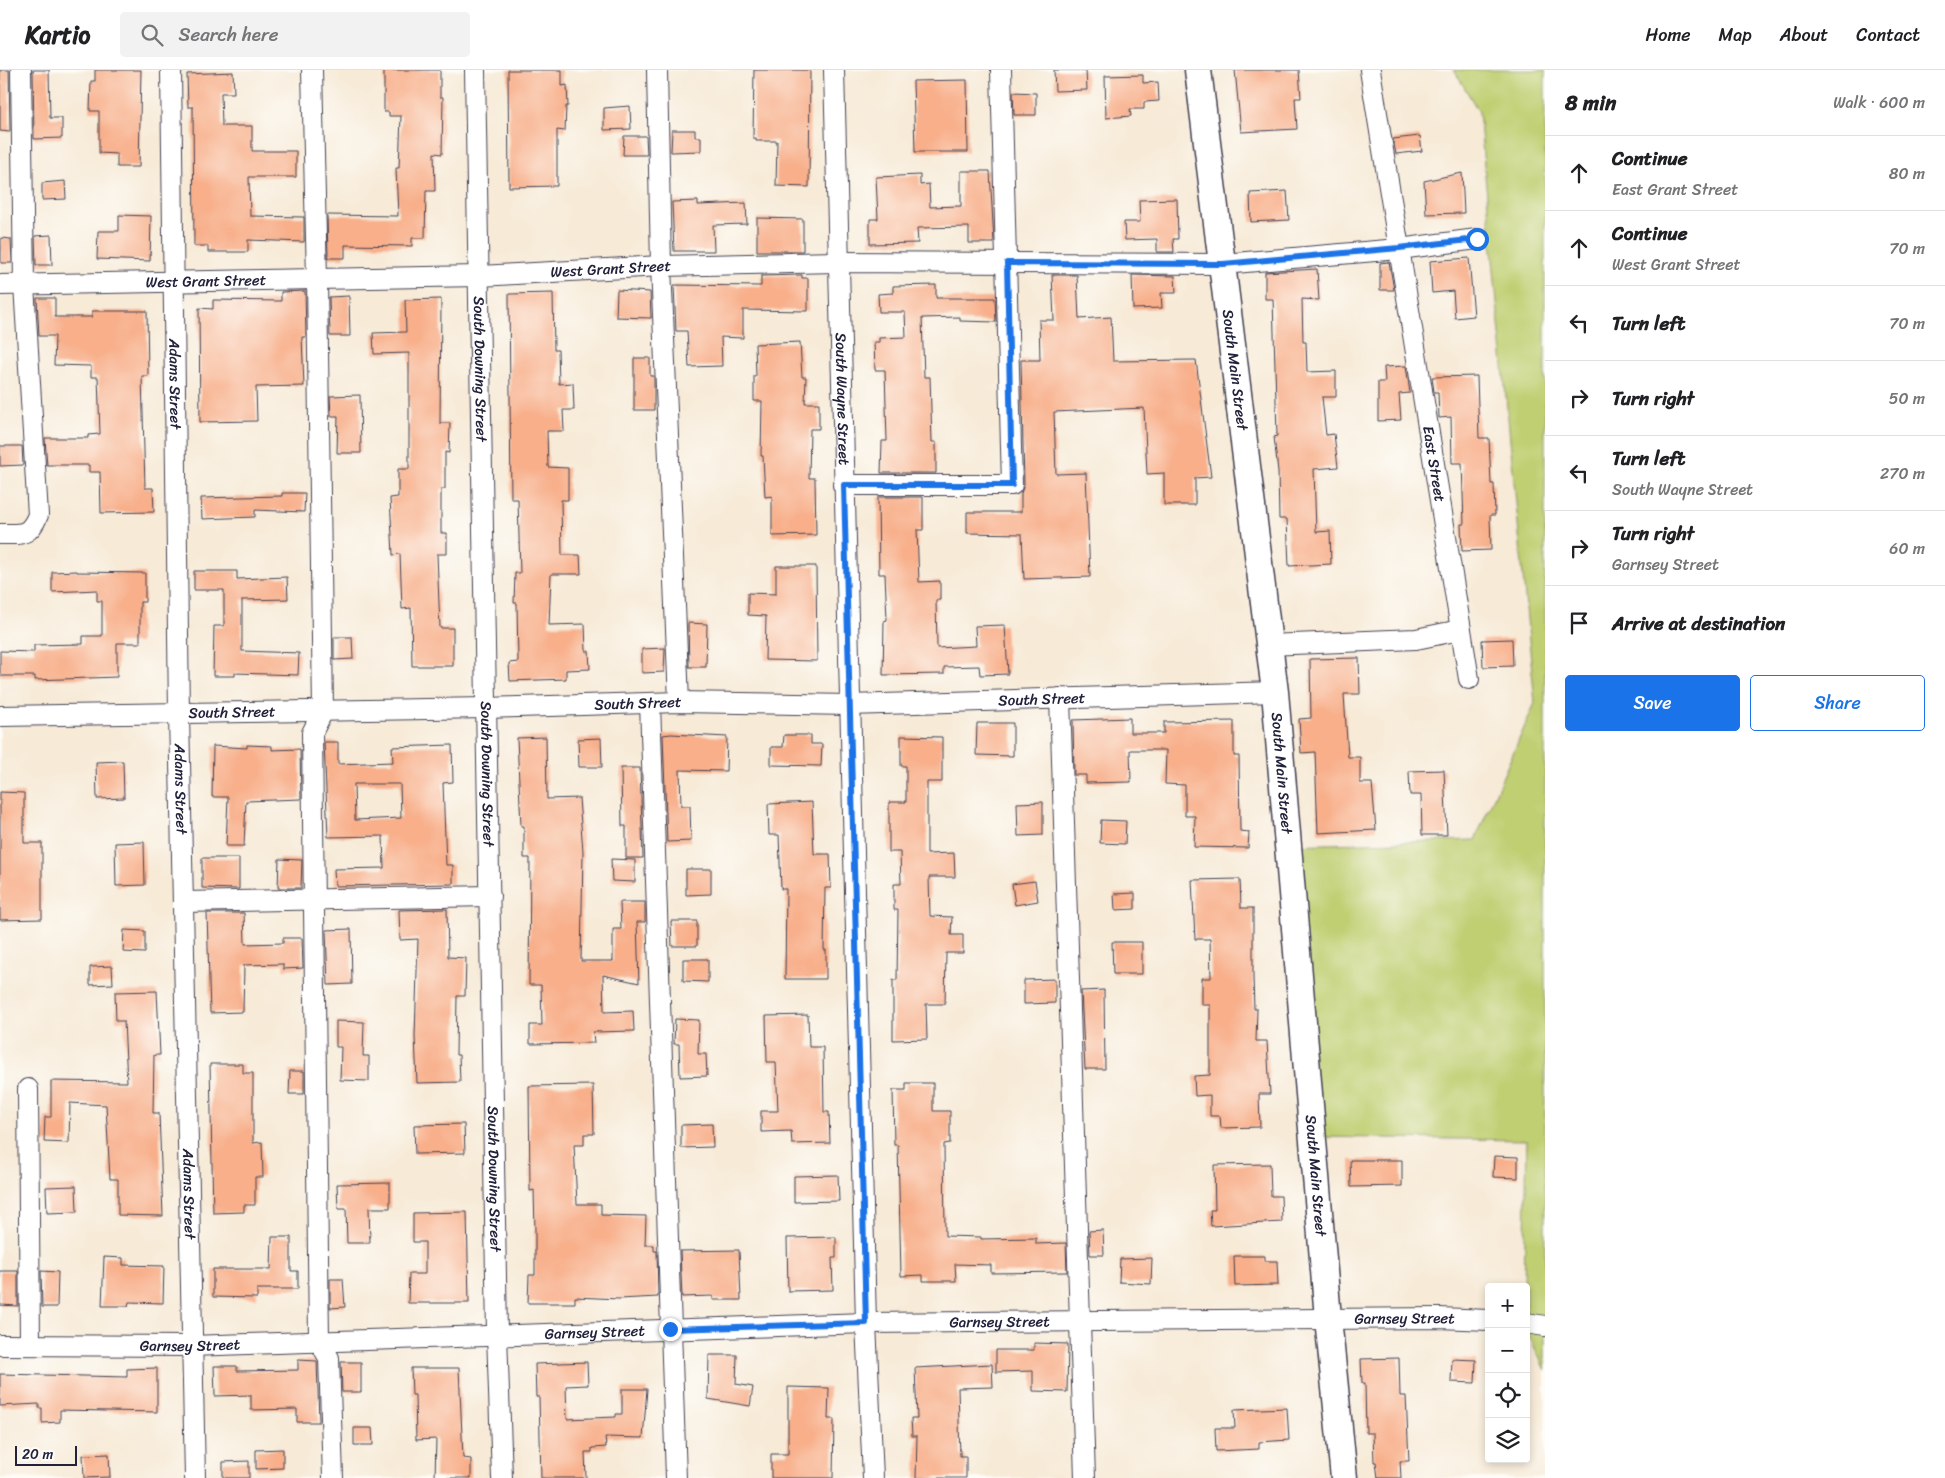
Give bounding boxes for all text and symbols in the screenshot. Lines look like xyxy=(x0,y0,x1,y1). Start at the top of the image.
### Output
search box xyxy=(120,12,470,57)
text: Kartio xyxy=(25,14,90,56)
text: Search here xyxy=(178,18,279,51)
text: Home xyxy=(1646,19,1691,51)
text: Map xyxy=(1719,19,1752,51)
text: About xyxy=(1780,19,1828,51)
text: Contact xyxy=(1856,19,1920,51)
icon: search xyxy=(138,21,166,49)
text: 8 min xyxy=(1565,84,1616,122)
text: Walk · 600 m xyxy=(1833,88,1925,117)
text: Continue xyxy=(1612,142,1688,175)
icon: ahead xyxy=(1565,159,1593,187)
text: 80 m xyxy=(1889,159,1925,188)
text: East Grant Street xyxy=(1612,175,1738,204)
text: Continue xyxy=(1612,217,1688,250)
route start xyxy=(1466,228,1489,251)
icon: ahead xyxy=(1565,234,1593,262)
text: 70 m xyxy=(1889,234,1925,263)
text: West Grant Street xyxy=(1612,250,1740,279)
street label: West Grant Street xyxy=(550,253,672,285)
street label: West Grant Street xyxy=(145,267,267,295)
street label: South Downing Street xyxy=(466,296,494,443)
text: Turn left xyxy=(1612,307,1685,340)
street label: South Main Street xyxy=(1215,308,1256,433)
icon: left xyxy=(1565,309,1593,337)
text: 70 m xyxy=(1889,309,1925,338)
street label: South Wayne Street xyxy=(828,332,857,466)
street label: Adams Street xyxy=(161,338,188,430)
text: Turn right xyxy=(1612,382,1694,415)
icon: right xyxy=(1565,384,1593,412)
text: 50 m xyxy=(1889,384,1925,413)
street label: East Street xyxy=(1415,424,1453,504)
text: Turn left xyxy=(1612,442,1685,475)
icon: left xyxy=(1565,459,1593,487)
text: 270 m xyxy=(1880,459,1925,488)
text: South Wayne Street xyxy=(1612,475,1753,504)
text: Turn right xyxy=(1612,517,1694,550)
icon: right xyxy=(1565,534,1593,562)
text: 60 m xyxy=(1889,534,1925,563)
text: Garnsey Street xyxy=(1612,550,1719,579)
text: Arrive at destination xyxy=(1612,607,1785,640)
icon: arrive xyxy=(1565,609,1593,637)
button: Save xyxy=(1565,675,1740,731)
button: Share xyxy=(1750,675,1925,731)
street label: South Street xyxy=(998,685,1086,713)
street label: South Street xyxy=(594,689,682,718)
street label: South Street xyxy=(188,698,276,726)
street label: South Downing Street xyxy=(473,701,502,848)
street label: South Main Street xyxy=(1264,711,1300,836)
street label: Adams Street xyxy=(167,742,195,835)
street label: South Downing Street xyxy=(480,1106,509,1253)
street label: South Main Street xyxy=(1298,1114,1334,1238)
street label: Adams Street xyxy=(175,1147,203,1240)
map controls xyxy=(1485,1283,1530,1463)
button: + xyxy=(1485,1283,1530,1328)
street label: Garnsey Street xyxy=(1354,1305,1456,1332)
street label: Garnsey Street xyxy=(949,1308,1050,1335)
street label: Garnsey Street xyxy=(544,1318,646,1347)
route end xyxy=(659,1318,682,1341)
button: − xyxy=(1485,1328,1530,1373)
street label: Garnsey Street xyxy=(140,1331,241,1359)
button: locate xyxy=(1485,1373,1530,1418)
button: layers xyxy=(1485,1418,1530,1463)
text: 20 m xyxy=(22,1442,53,1467)
scale bar xyxy=(15,1443,78,1466)

